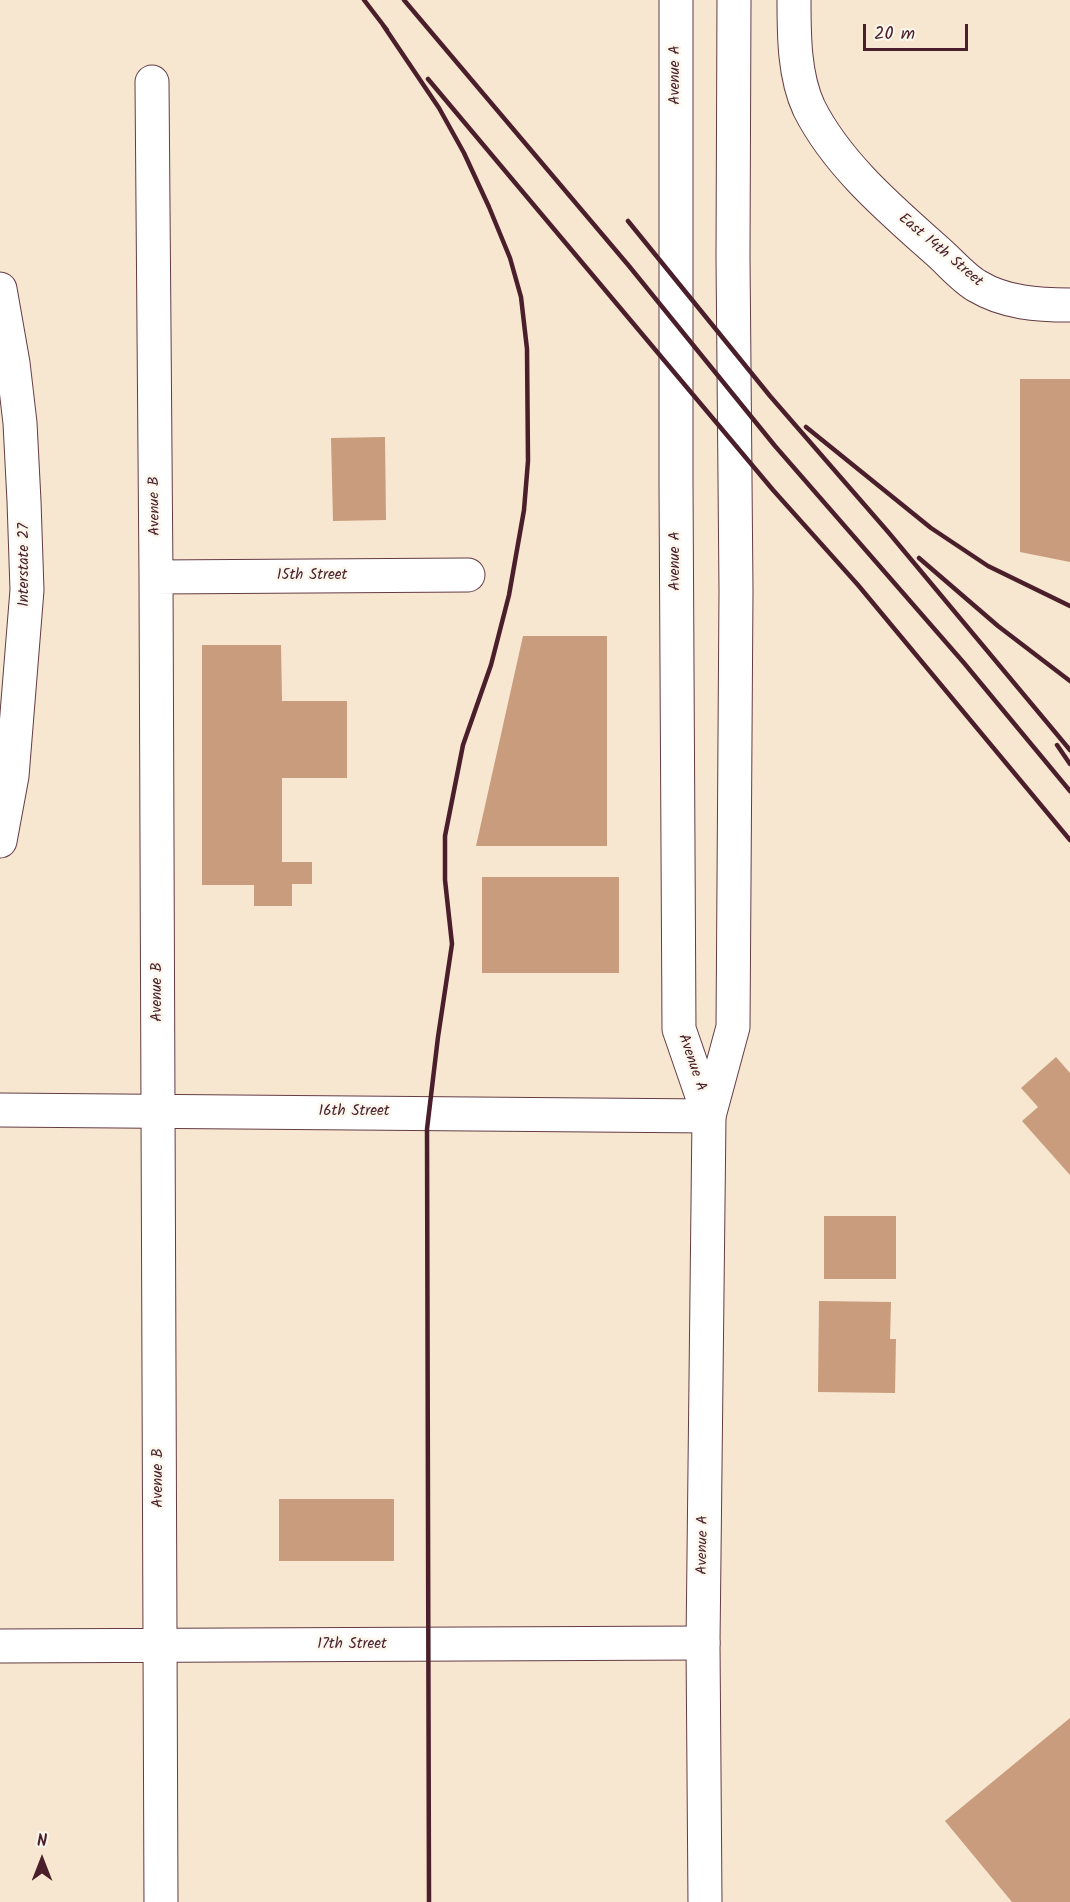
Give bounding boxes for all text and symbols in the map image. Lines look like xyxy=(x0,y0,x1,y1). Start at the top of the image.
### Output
scale bar xyxy=(866,12,971,50)
text: 20 m xyxy=(874,20,915,49)
street label: Avenue A xyxy=(667,45,685,105)
street label: East 14th Street xyxy=(894,210,986,292)
street label: Avenue B xyxy=(146,476,166,536)
street label: Interstate 27 xyxy=(16,523,34,607)
street label: Avenue A xyxy=(667,531,685,591)
street label: 15th Street xyxy=(277,567,347,585)
street label: Avenue B xyxy=(149,962,167,1022)
street label: Avenue A xyxy=(673,1032,709,1094)
street label: 16th Street xyxy=(319,1103,389,1121)
street label: Avenue B xyxy=(150,1448,168,1508)
street label: Avenue A xyxy=(694,1515,714,1575)
street label: 17th Street xyxy=(317,1636,387,1654)
text: N xyxy=(37,1829,47,1854)
north arrow xyxy=(12,1830,72,1890)

